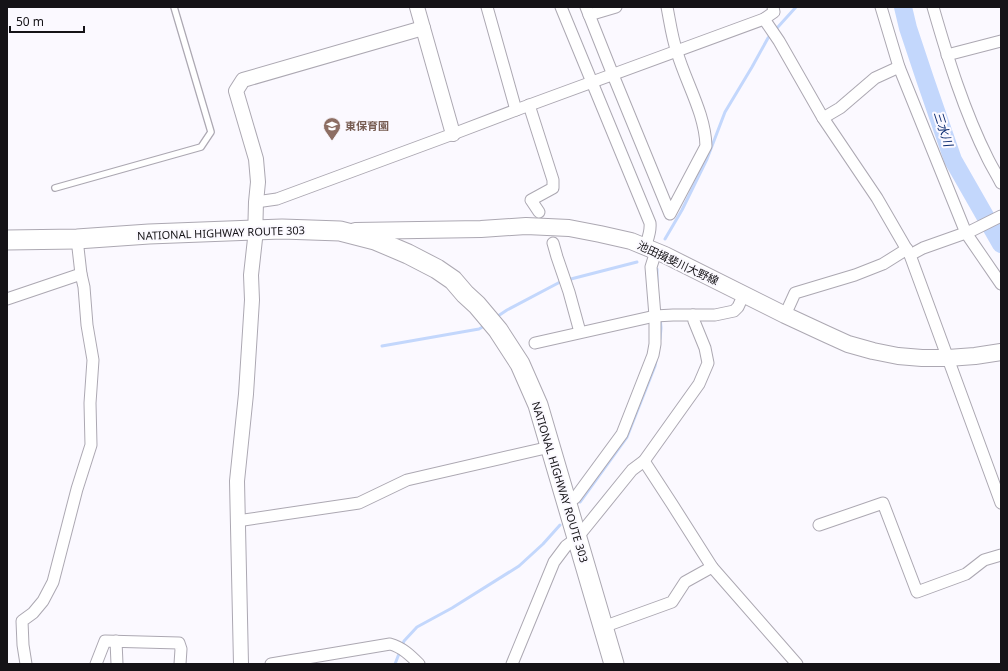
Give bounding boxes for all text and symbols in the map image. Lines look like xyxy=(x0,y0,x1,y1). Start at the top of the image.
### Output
scale bar xyxy=(10,8,84,34)
text: 50 m xyxy=(16,13,44,30)
water label: 三水川 xyxy=(930,109,958,150)
school or university icon: 東保育園 xyxy=(322,116,342,141)
place label: 東保育園 xyxy=(345,118,389,133)
street label: NATIONAL HIGHWAY ROUTE 303 xyxy=(137,222,305,243)
street label: 池田揖斐川大野線 xyxy=(635,237,721,288)
street label: NATIONAL HIGHWAY ROUTE 303 xyxy=(529,399,592,564)

